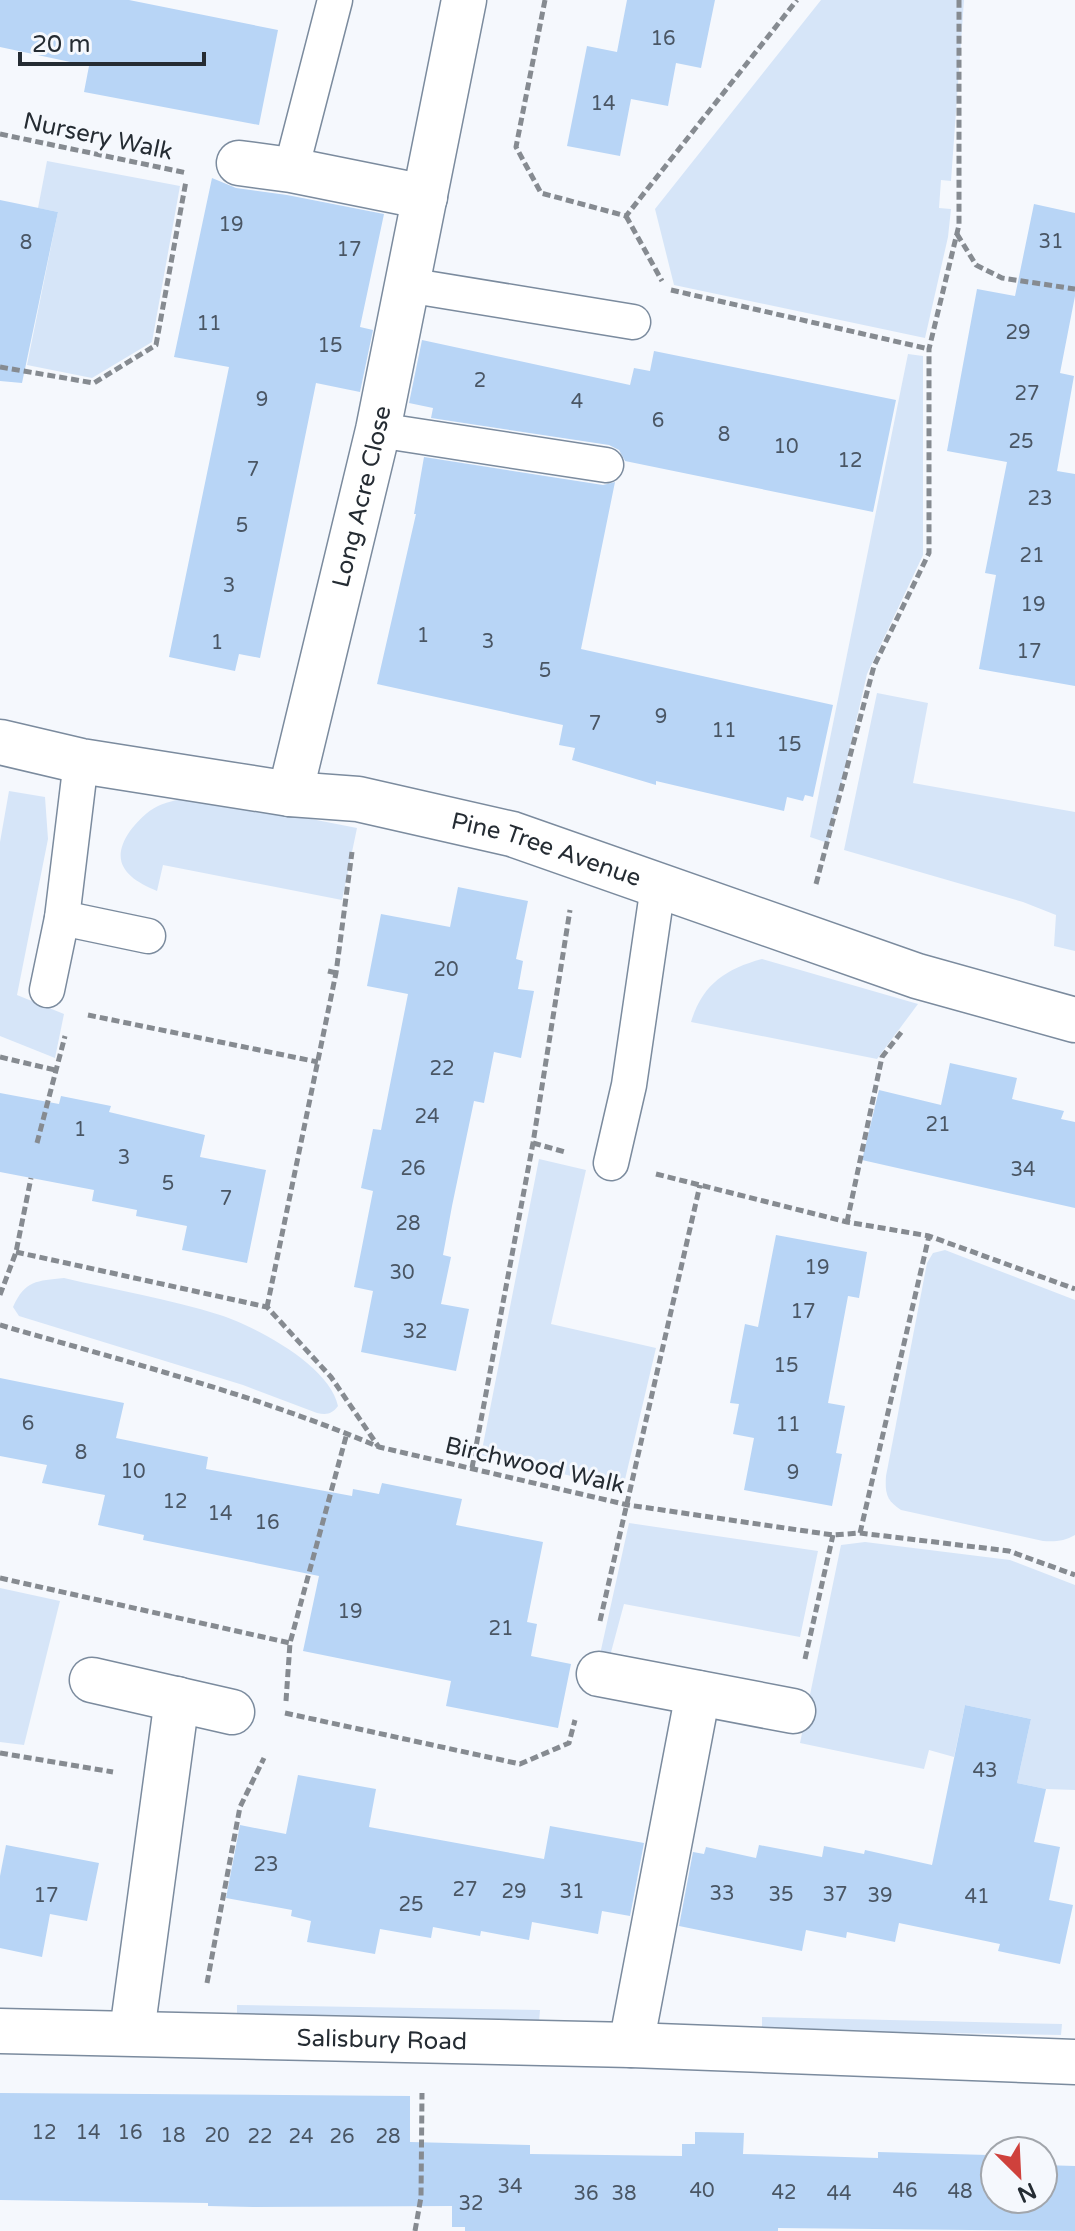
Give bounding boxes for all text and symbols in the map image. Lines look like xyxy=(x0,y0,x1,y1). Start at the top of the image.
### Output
scale bar xyxy=(20,16,204,66)
house number: 16 xyxy=(650,27,676,51)
text: 20 m xyxy=(32,30,90,59)
house number: 14 xyxy=(590,92,616,116)
street label: Nursery Walk xyxy=(21,106,175,166)
house number: 19 xyxy=(218,213,244,237)
house number: 31 xyxy=(1038,230,1064,254)
house number: 8 xyxy=(20,231,32,255)
house number: 17 xyxy=(336,238,362,262)
house number: 11 xyxy=(196,312,222,336)
house number: 29 xyxy=(1005,321,1031,345)
house number: 15 xyxy=(317,334,343,358)
house number: 2 xyxy=(474,369,486,393)
house number: 27 xyxy=(1014,382,1040,406)
house number: 9 xyxy=(256,388,268,412)
house number: 4 xyxy=(571,390,583,414)
street label: Long Acre Close xyxy=(326,403,398,590)
house number: 6 xyxy=(652,409,664,433)
house number: 8 xyxy=(718,423,730,447)
house number: 25 xyxy=(1008,430,1034,454)
house number: 10 xyxy=(773,435,799,459)
house number: 12 xyxy=(837,449,863,473)
house number: 7 xyxy=(247,458,259,482)
house number: 23 xyxy=(1027,487,1053,511)
house number: 5 xyxy=(236,514,248,538)
house number: 21 xyxy=(1019,544,1045,568)
house number: 3 xyxy=(223,574,235,598)
house number: 19 xyxy=(1020,593,1046,617)
house number: 1 xyxy=(417,624,429,648)
house number: 3 xyxy=(482,630,494,654)
house number: 1 xyxy=(211,631,223,655)
house number: 17 xyxy=(1016,640,1042,664)
house number: 5 xyxy=(539,659,551,683)
house number: 9 xyxy=(655,705,667,729)
house number: 7 xyxy=(589,712,601,736)
house number: 11 xyxy=(711,719,737,743)
house number: 15 xyxy=(776,733,802,757)
street label: Pine Tree Avenue xyxy=(448,807,645,893)
house number: 20 xyxy=(433,958,459,982)
house number: 22 xyxy=(429,1057,455,1081)
house number: 24 xyxy=(414,1105,440,1129)
house number: 21 xyxy=(925,1113,951,1137)
house number: 1 xyxy=(74,1118,86,1142)
house number: 3 xyxy=(118,1146,130,1170)
house number: 26 xyxy=(400,1157,426,1181)
house number: 34 xyxy=(1010,1158,1036,1182)
house number: 5 xyxy=(162,1172,174,1196)
house number: 7 xyxy=(220,1187,232,1211)
house number: 28 xyxy=(395,1212,421,1236)
house number: 19 xyxy=(804,1256,830,1280)
house number: 30 xyxy=(389,1261,415,1285)
house number: 17 xyxy=(790,1300,816,1324)
house number: 32 xyxy=(402,1320,428,1344)
house number: 15 xyxy=(773,1354,799,1378)
house number: 6 xyxy=(22,1412,34,1436)
house number: 11 xyxy=(775,1413,801,1437)
street label: Birchwood Walk xyxy=(442,1431,628,1500)
house number: 8 xyxy=(75,1441,87,1465)
house number: 10 xyxy=(120,1460,146,1484)
house number: 9 xyxy=(787,1461,799,1485)
house number: 12 xyxy=(162,1490,188,1514)
house number: 14 xyxy=(207,1502,233,1526)
house number: 16 xyxy=(254,1511,280,1535)
house number: 19 xyxy=(337,1600,363,1624)
house number: 21 xyxy=(488,1617,514,1641)
house number: 43 xyxy=(972,1759,998,1783)
house number: 23 xyxy=(253,1853,279,1877)
house number: 27 xyxy=(452,1878,478,1902)
house number: 29 xyxy=(501,1880,527,1904)
house number: 31 xyxy=(559,1880,585,1904)
house number: 33 xyxy=(709,1882,735,1906)
house number: 35 xyxy=(768,1883,794,1907)
house number: 37 xyxy=(822,1883,848,1907)
house number: 17 xyxy=(33,1884,59,1908)
house number: 39 xyxy=(867,1884,893,1908)
house number: 41 xyxy=(964,1885,990,1909)
house number: 25 xyxy=(398,1893,424,1917)
street label: Salisbury Road xyxy=(296,2024,467,2056)
house number: 12 xyxy=(31,2121,57,2145)
house number: 14 xyxy=(75,2121,101,2145)
house number: 16 xyxy=(117,2121,143,2145)
house number: 18 xyxy=(160,2124,186,2148)
house number: 20 xyxy=(204,2124,230,2148)
house number: 22 xyxy=(247,2125,273,2149)
house number: 24 xyxy=(288,2125,314,2149)
house number: 26 xyxy=(329,2125,355,2149)
house number: 28 xyxy=(375,2125,401,2149)
north arrow xyxy=(979,2135,1059,2215)
house number: 34 xyxy=(497,2175,523,2199)
text: N xyxy=(1013,2177,1040,2208)
house number: 40 xyxy=(689,2179,715,2203)
house number: 46 xyxy=(892,2179,918,2203)
house number: 48 xyxy=(947,2180,973,2204)
house number: 42 xyxy=(771,2181,797,2205)
house number: 36 xyxy=(573,2182,599,2206)
house number: 38 xyxy=(611,2182,637,2206)
house number: 44 xyxy=(826,2182,852,2206)
house number: 32 xyxy=(458,2192,484,2216)

